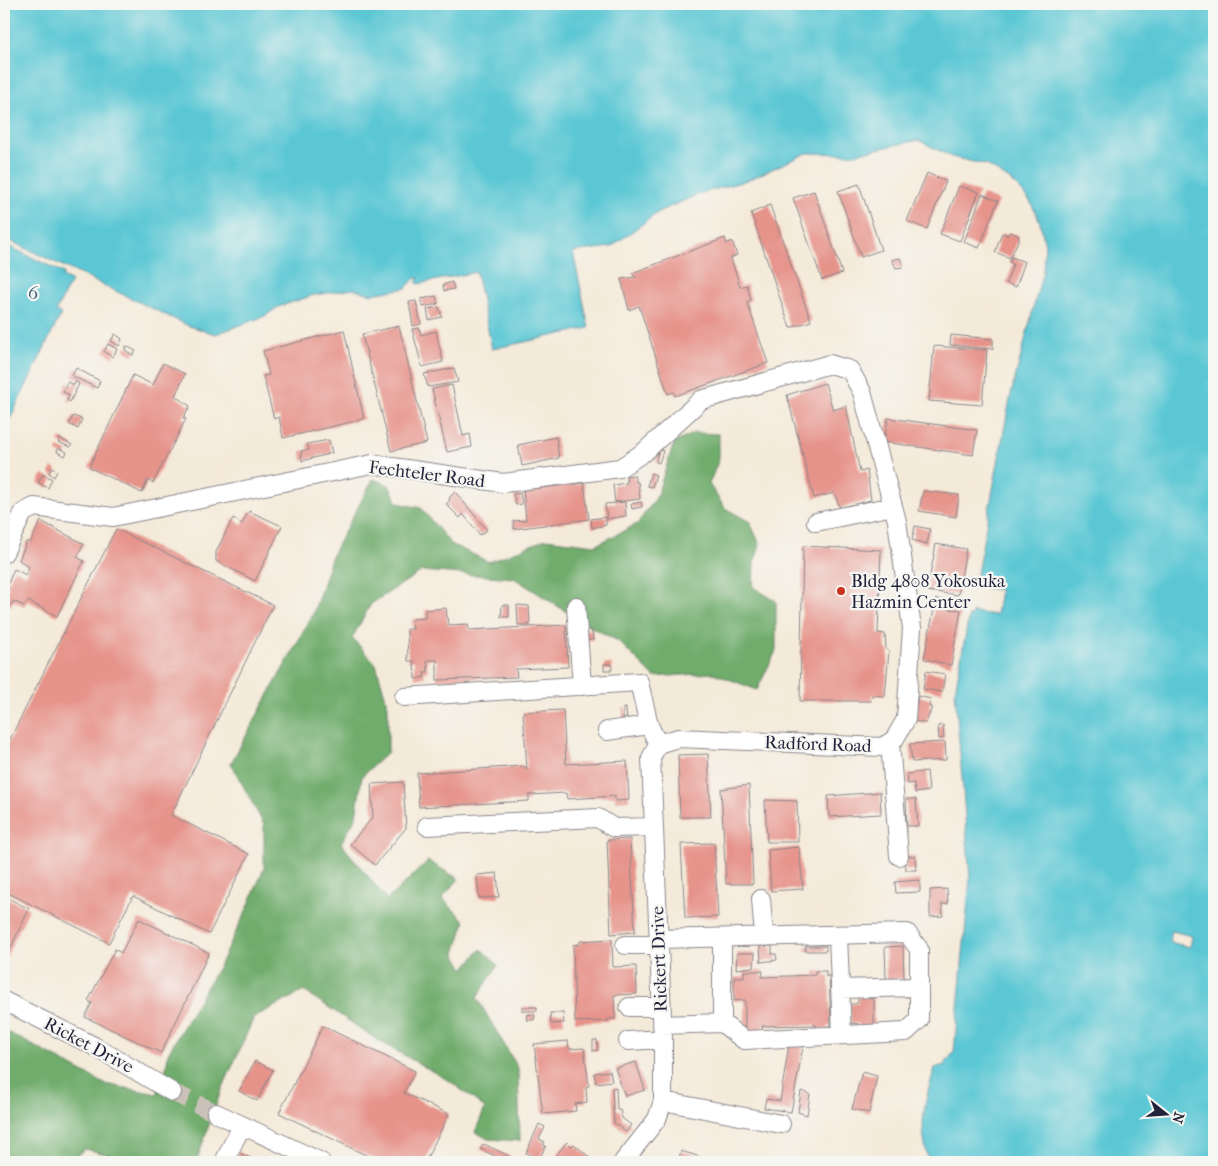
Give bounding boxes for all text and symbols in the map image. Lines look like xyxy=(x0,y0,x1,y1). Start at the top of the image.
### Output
water label: 6 xyxy=(28,282,39,304)
street label: Fechteler Road xyxy=(368,457,486,492)
place label: Bldg 4808 Yokosuka Hazmin Center xyxy=(851,571,1006,613)
marker: Bldg 4808 Yokosuka Hazmin Center xyxy=(835,585,847,597)
street label: Radford Road xyxy=(764,732,872,757)
street label: Rickert Drive xyxy=(647,906,672,1012)
street label: Ricket Drive xyxy=(40,1013,137,1078)
north arrow xyxy=(1140,1088,1190,1138)
text: N xyxy=(1168,1110,1188,1126)

